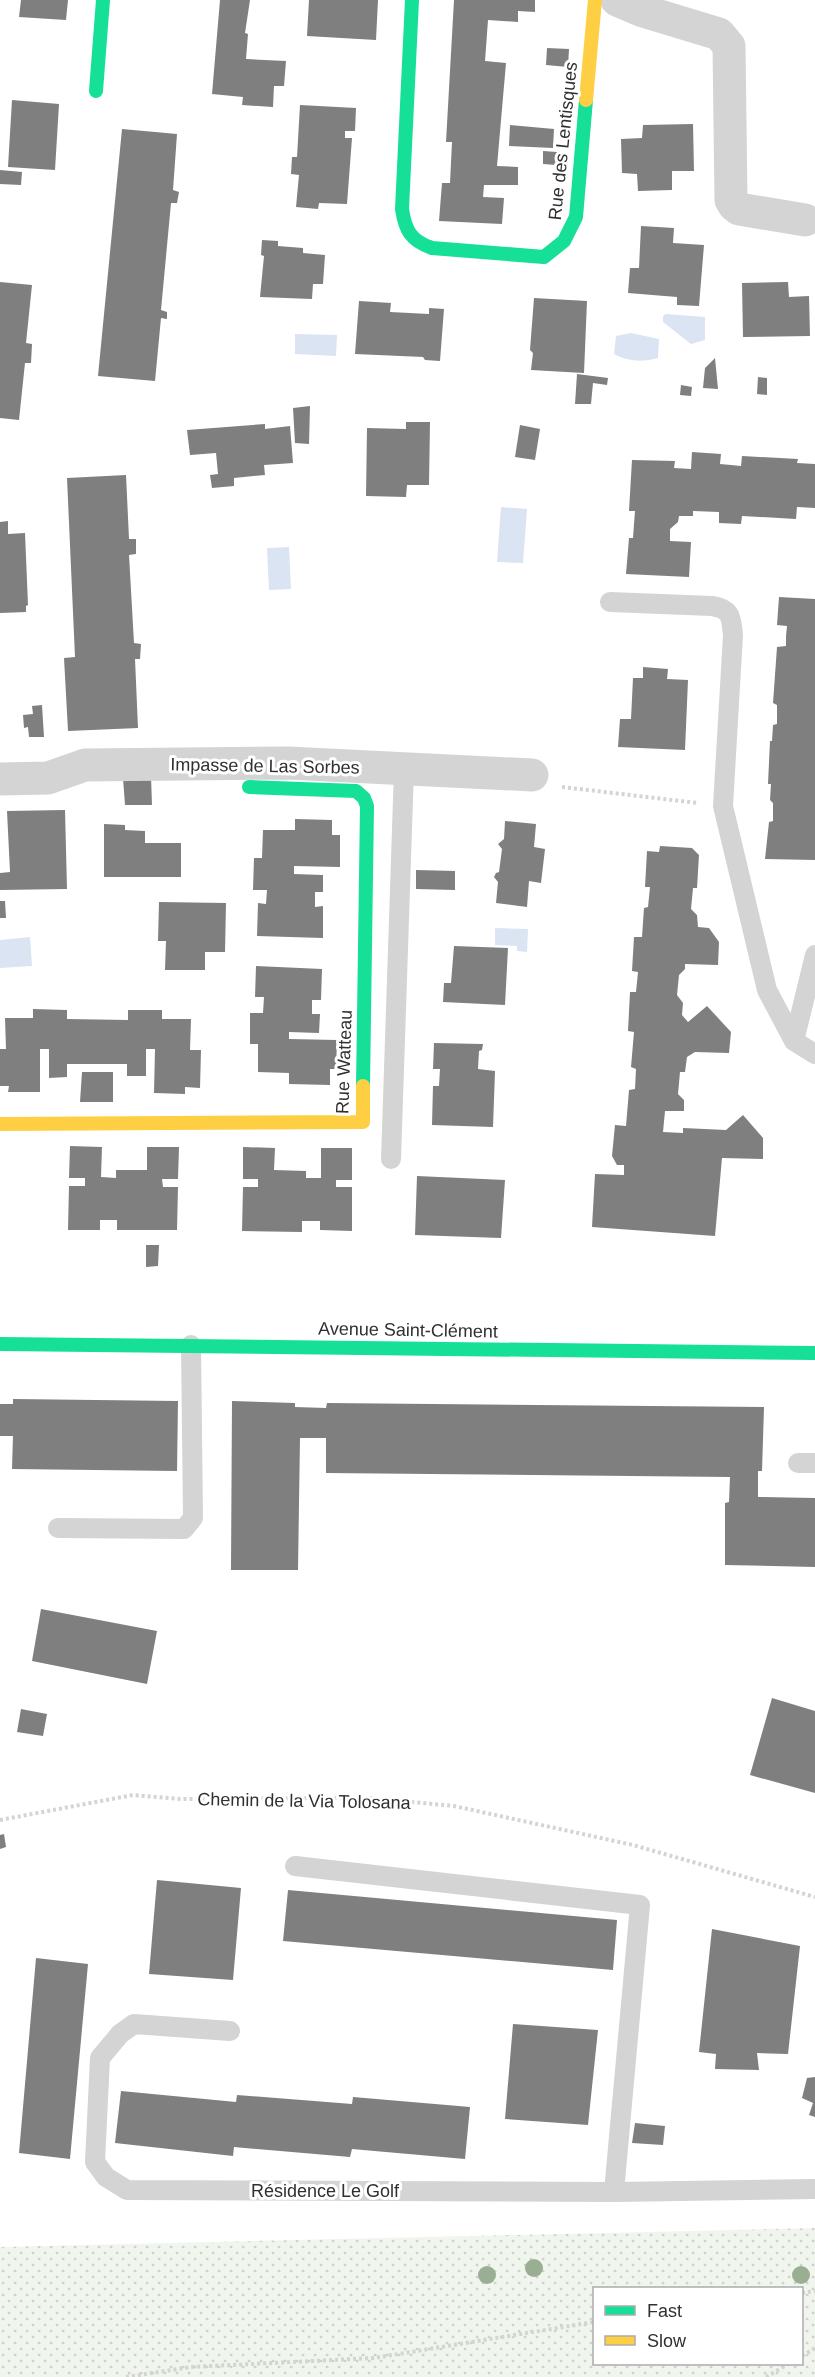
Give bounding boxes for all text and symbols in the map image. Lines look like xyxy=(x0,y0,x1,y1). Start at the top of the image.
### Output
street label: Rue des Lentisques xyxy=(545,61,581,221)
street label: Impasse de Las Sorbes xyxy=(170,754,360,778)
street label: Rue Watteau xyxy=(332,1009,356,1115)
street label: Avenue Saint-Clément xyxy=(318,1318,498,1342)
street label: Chemin de la Via Tolosana xyxy=(197,1789,412,1813)
street label: Résidence Le Golf xyxy=(251,2181,400,2201)
legend xyxy=(593,2287,803,2365)
text: Fast xyxy=(647,2301,682,2321)
text: Slow xyxy=(647,2331,687,2351)

